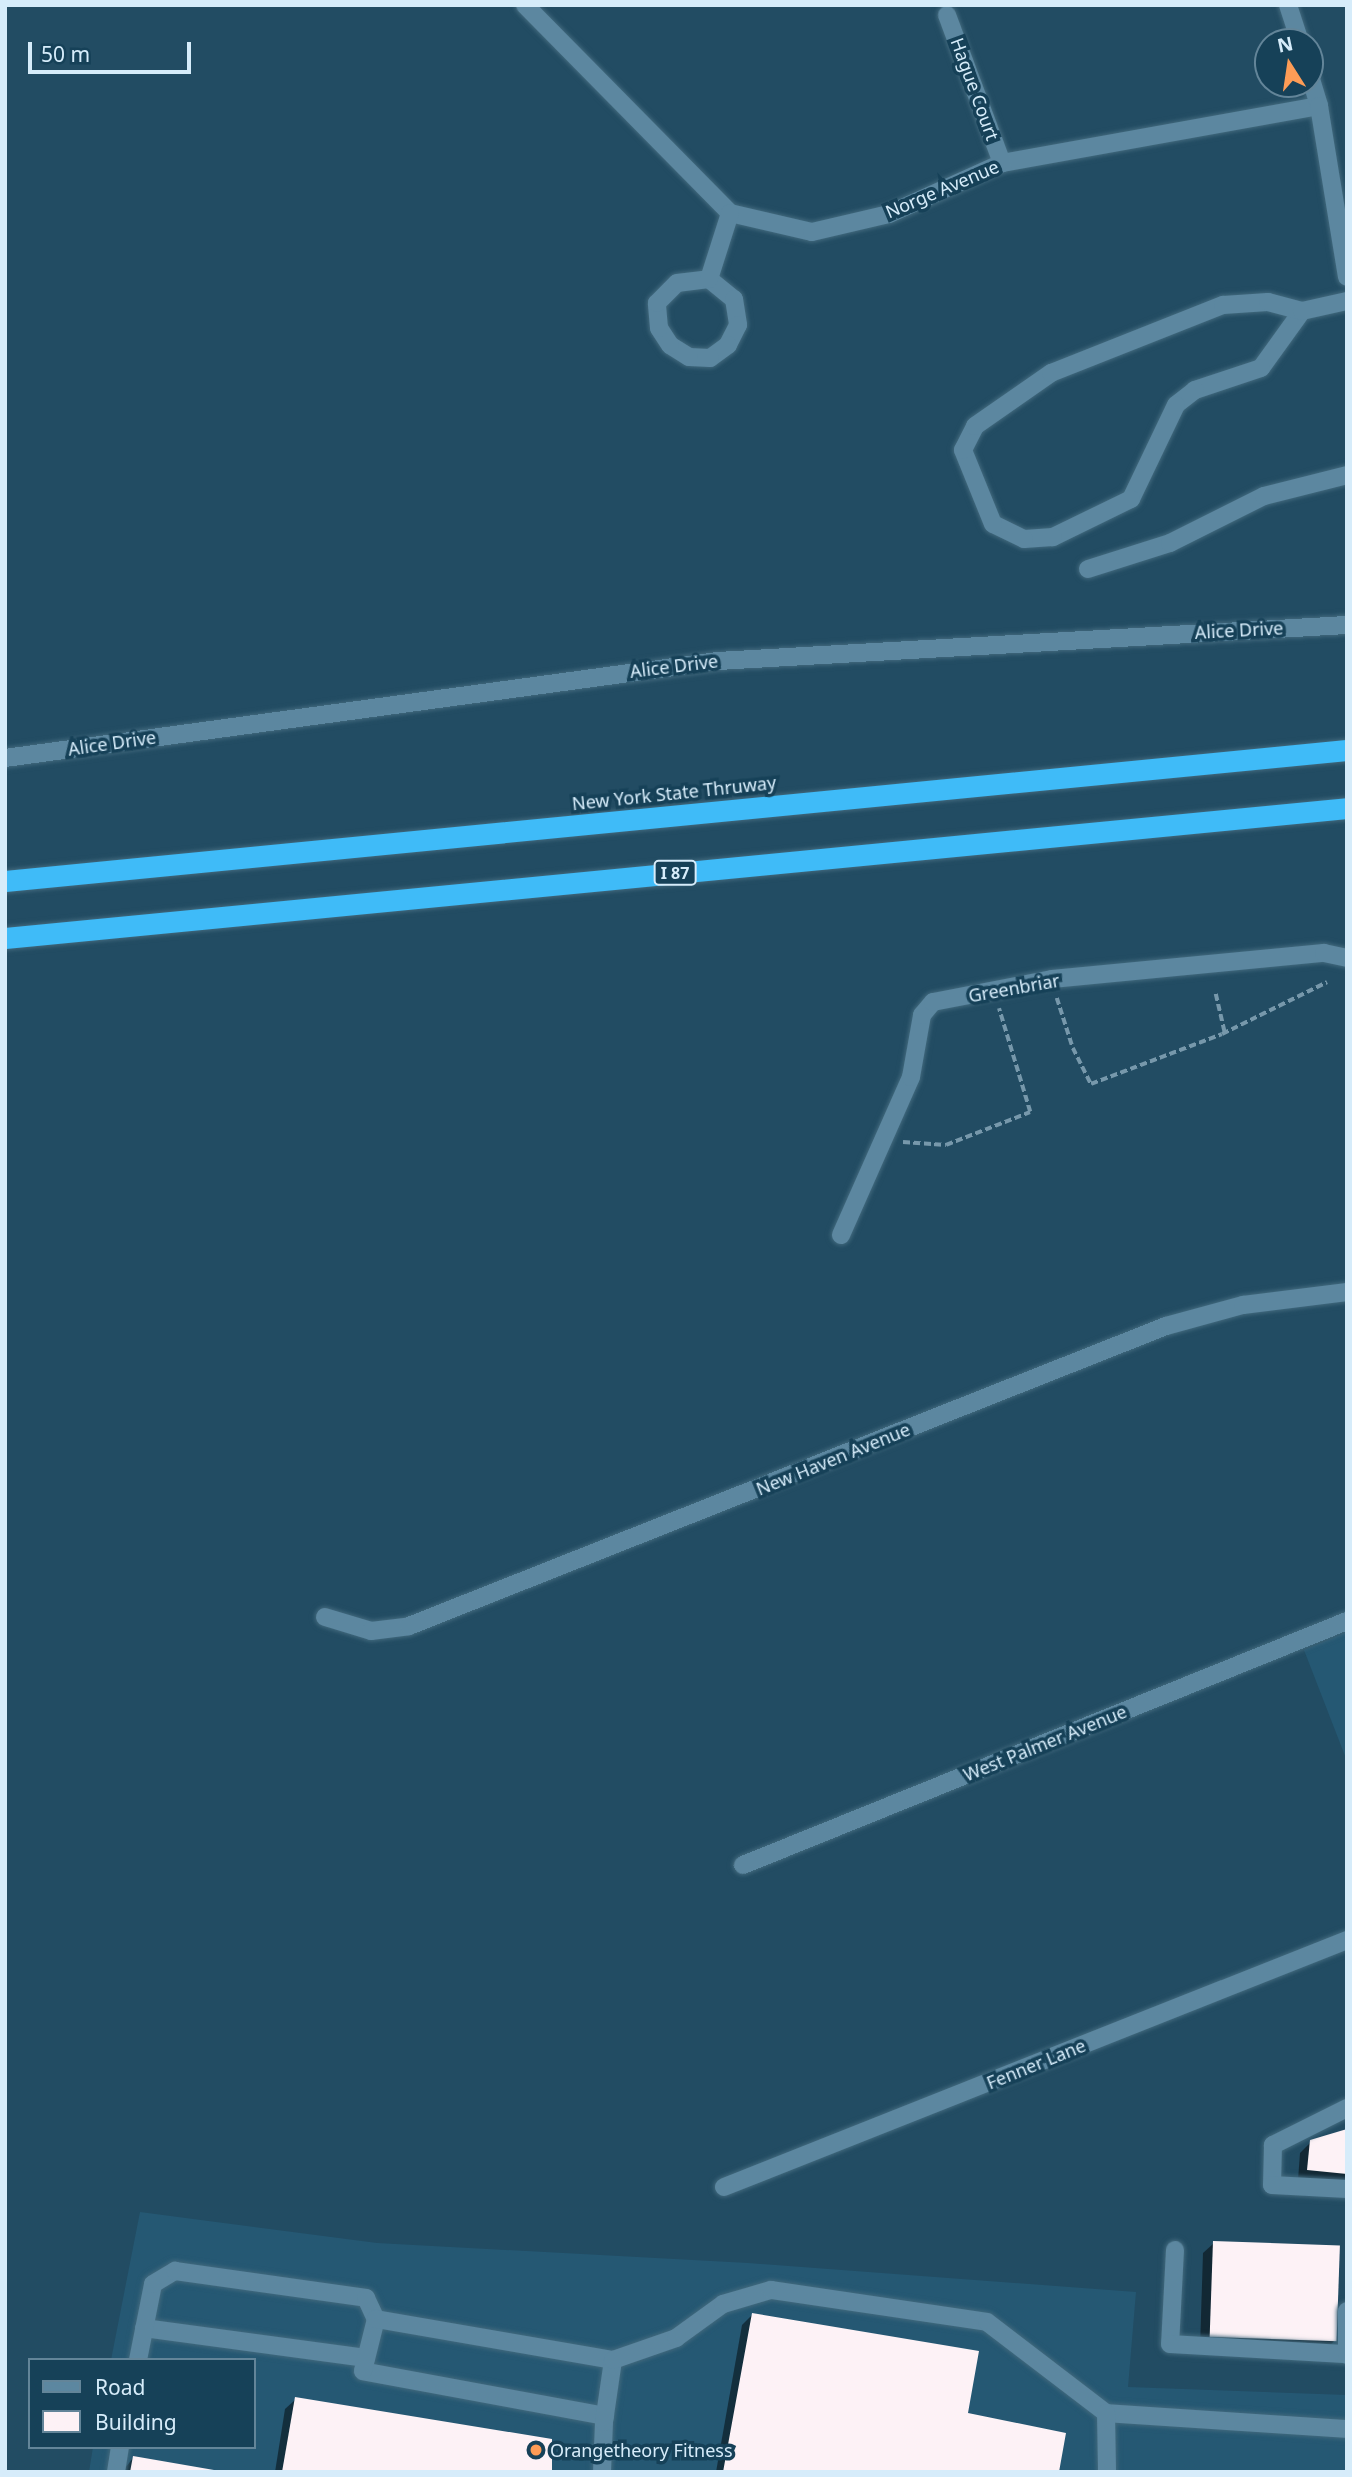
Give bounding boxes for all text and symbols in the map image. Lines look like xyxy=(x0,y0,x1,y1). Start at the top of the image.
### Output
scale bar xyxy=(32,28,194,72)
north arrow xyxy=(1254,28,1324,98)
text: N xyxy=(1275,30,1295,59)
street label: Hague Court xyxy=(946,35,1004,143)
text: 50 m xyxy=(41,40,90,68)
street label: Norge Avenue xyxy=(882,155,1002,223)
street label: Alice Drive xyxy=(1194,617,1284,643)
street label: Alice Drive xyxy=(629,650,719,682)
street label: Alice Drive xyxy=(67,726,157,760)
street label: New York State Thruway xyxy=(571,772,777,814)
road number: I 87 xyxy=(652,860,698,886)
street label: Greenbriar xyxy=(967,969,1061,1007)
street label: New Haven Avenue xyxy=(753,1418,913,1500)
street label: West Palmer Avenue xyxy=(960,1700,1130,1786)
street label: Fenner Lane xyxy=(983,2034,1089,2094)
legend xyxy=(28,2358,256,2449)
text: Road xyxy=(95,2373,145,2401)
text: Building xyxy=(95,2408,177,2436)
place label: Orangetheory Fitness xyxy=(550,2439,733,2461)
marker: Orangetheory Fitness xyxy=(528,2442,544,2458)

